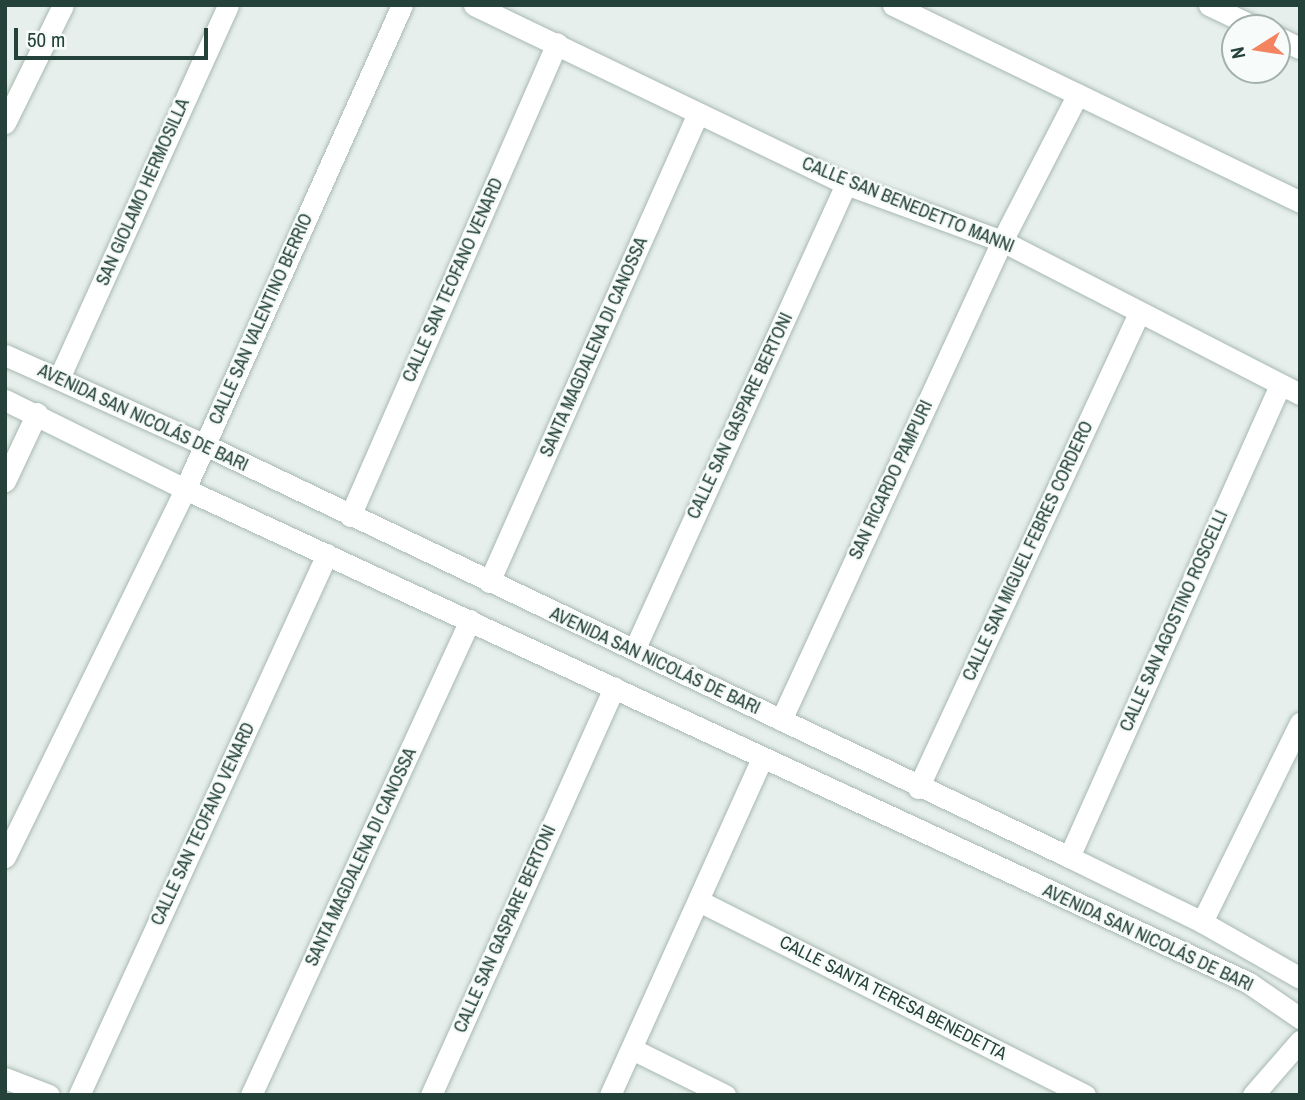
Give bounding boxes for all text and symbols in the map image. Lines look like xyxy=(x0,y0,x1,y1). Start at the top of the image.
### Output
scale bar xyxy=(18,14,212,58)
north arrow xyxy=(1221,14,1291,84)
text: 50 m xyxy=(27,25,65,54)
text: N xyxy=(1224,45,1251,61)
street label: SAN GIOLAMO HERMOSILLA xyxy=(92,95,194,289)
street label: CALLE SAN BENEDETTO MANNI xyxy=(799,152,1017,258)
street label: CALLE SAN TEOFANO VENARD xyxy=(398,174,508,386)
street label: CALLE SAN VALENTINO BERRIO xyxy=(205,210,317,428)
street label: SANTA MAGDALENA DI CANOSSA xyxy=(535,233,653,461)
street label: CALLE SAN GASPARE BERTONI xyxy=(683,310,797,522)
street label: AVENIDA SAN NICOLÁS DE BARI xyxy=(34,360,252,476)
street label: SAN RICARDO PAMPURI xyxy=(845,397,937,563)
street label: CALLE SAN MIGUEL FEBRES CORDERO xyxy=(958,417,1098,685)
street label: CALLE SAN AGOSTINO ROSCELLI xyxy=(1115,507,1233,735)
street label: AVENIDA SAN NICOLÁS DE BARI xyxy=(546,603,764,719)
street label: CALLE SAN TEOFANO VENARD xyxy=(146,719,260,929)
street label: SANTA MAGDALENA DI CANOSSA xyxy=(300,744,422,970)
street label: CALLE SAN GASPARE BERTONI xyxy=(449,822,561,1036)
street label: AVENIDA SAN NICOLÁS DE BARI xyxy=(1039,880,1257,996)
street label: CALLE SANTA TERESA BENEDETTA xyxy=(775,931,1011,1065)

